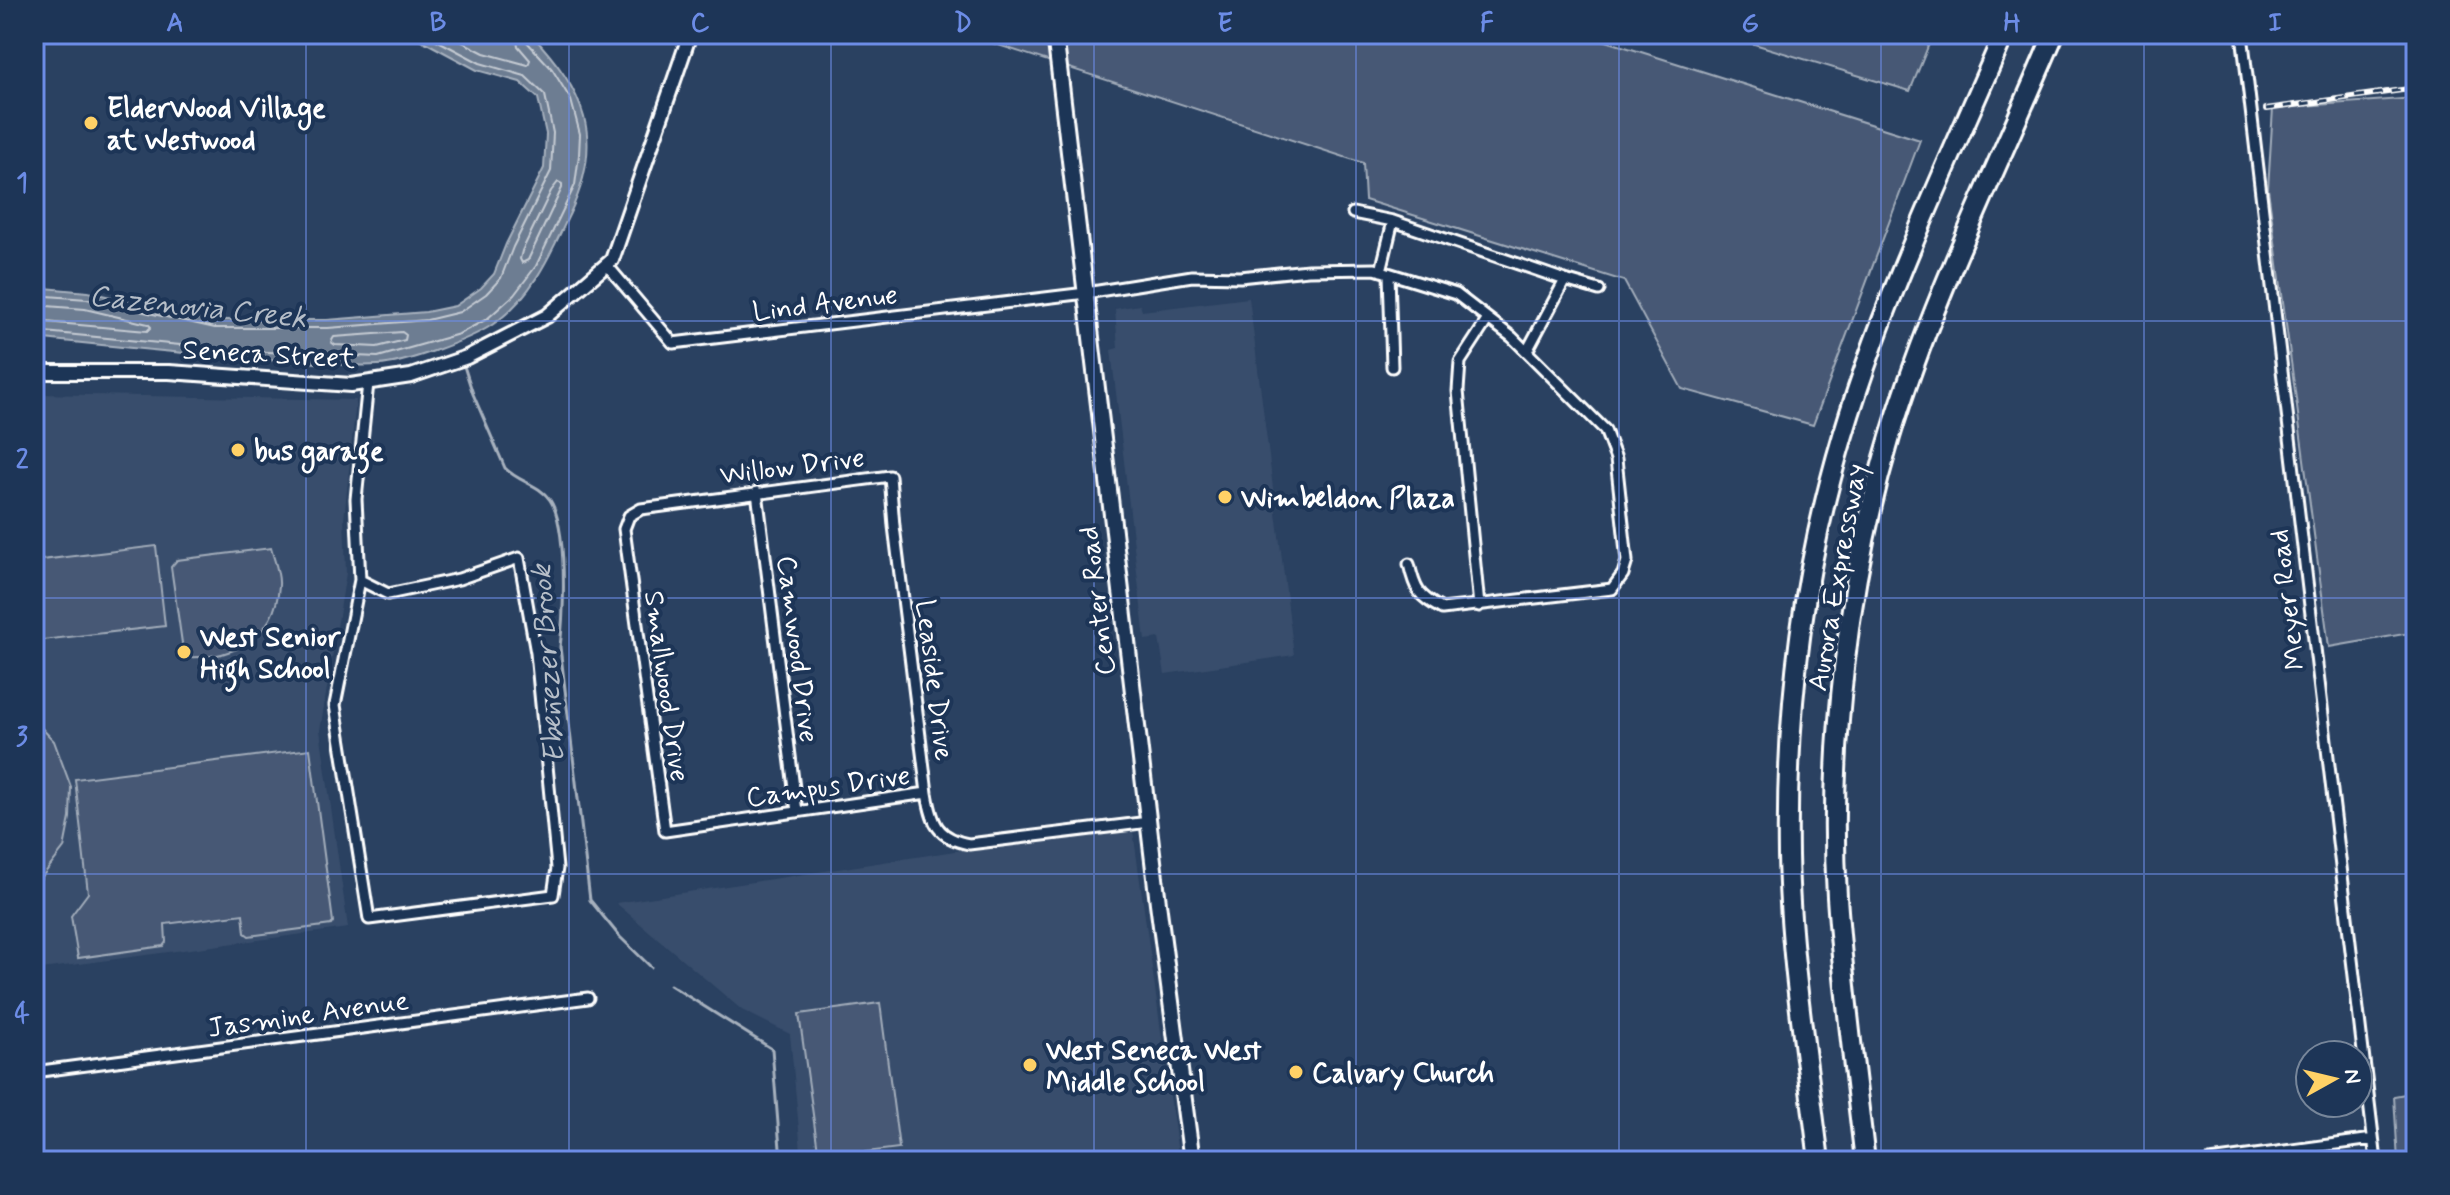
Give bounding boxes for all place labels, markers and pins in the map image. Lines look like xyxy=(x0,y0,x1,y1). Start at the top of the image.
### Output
place label: ElderWood Village at Westwood xyxy=(107,91,326,160)
marker: ElderWood Village at Westwood xyxy=(82,114,100,132)
place label: bus garage xyxy=(254,434,384,474)
marker: bus garage xyxy=(229,441,247,459)
place label: Wimbeldon Plaza xyxy=(1241,481,1455,518)
marker: Wimbeldon Plaza xyxy=(1216,488,1234,506)
place label: West Senior High School xyxy=(200,620,341,692)
marker: West Senior High School xyxy=(175,643,193,661)
place label: West Seneca West Middle School xyxy=(1046,1033,1262,1102)
marker: West Seneca West Middle School xyxy=(1021,1056,1039,1074)
place label: Calvary Church xyxy=(1312,1056,1494,1093)
marker: Calvary Church xyxy=(1287,1063,1305,1081)

